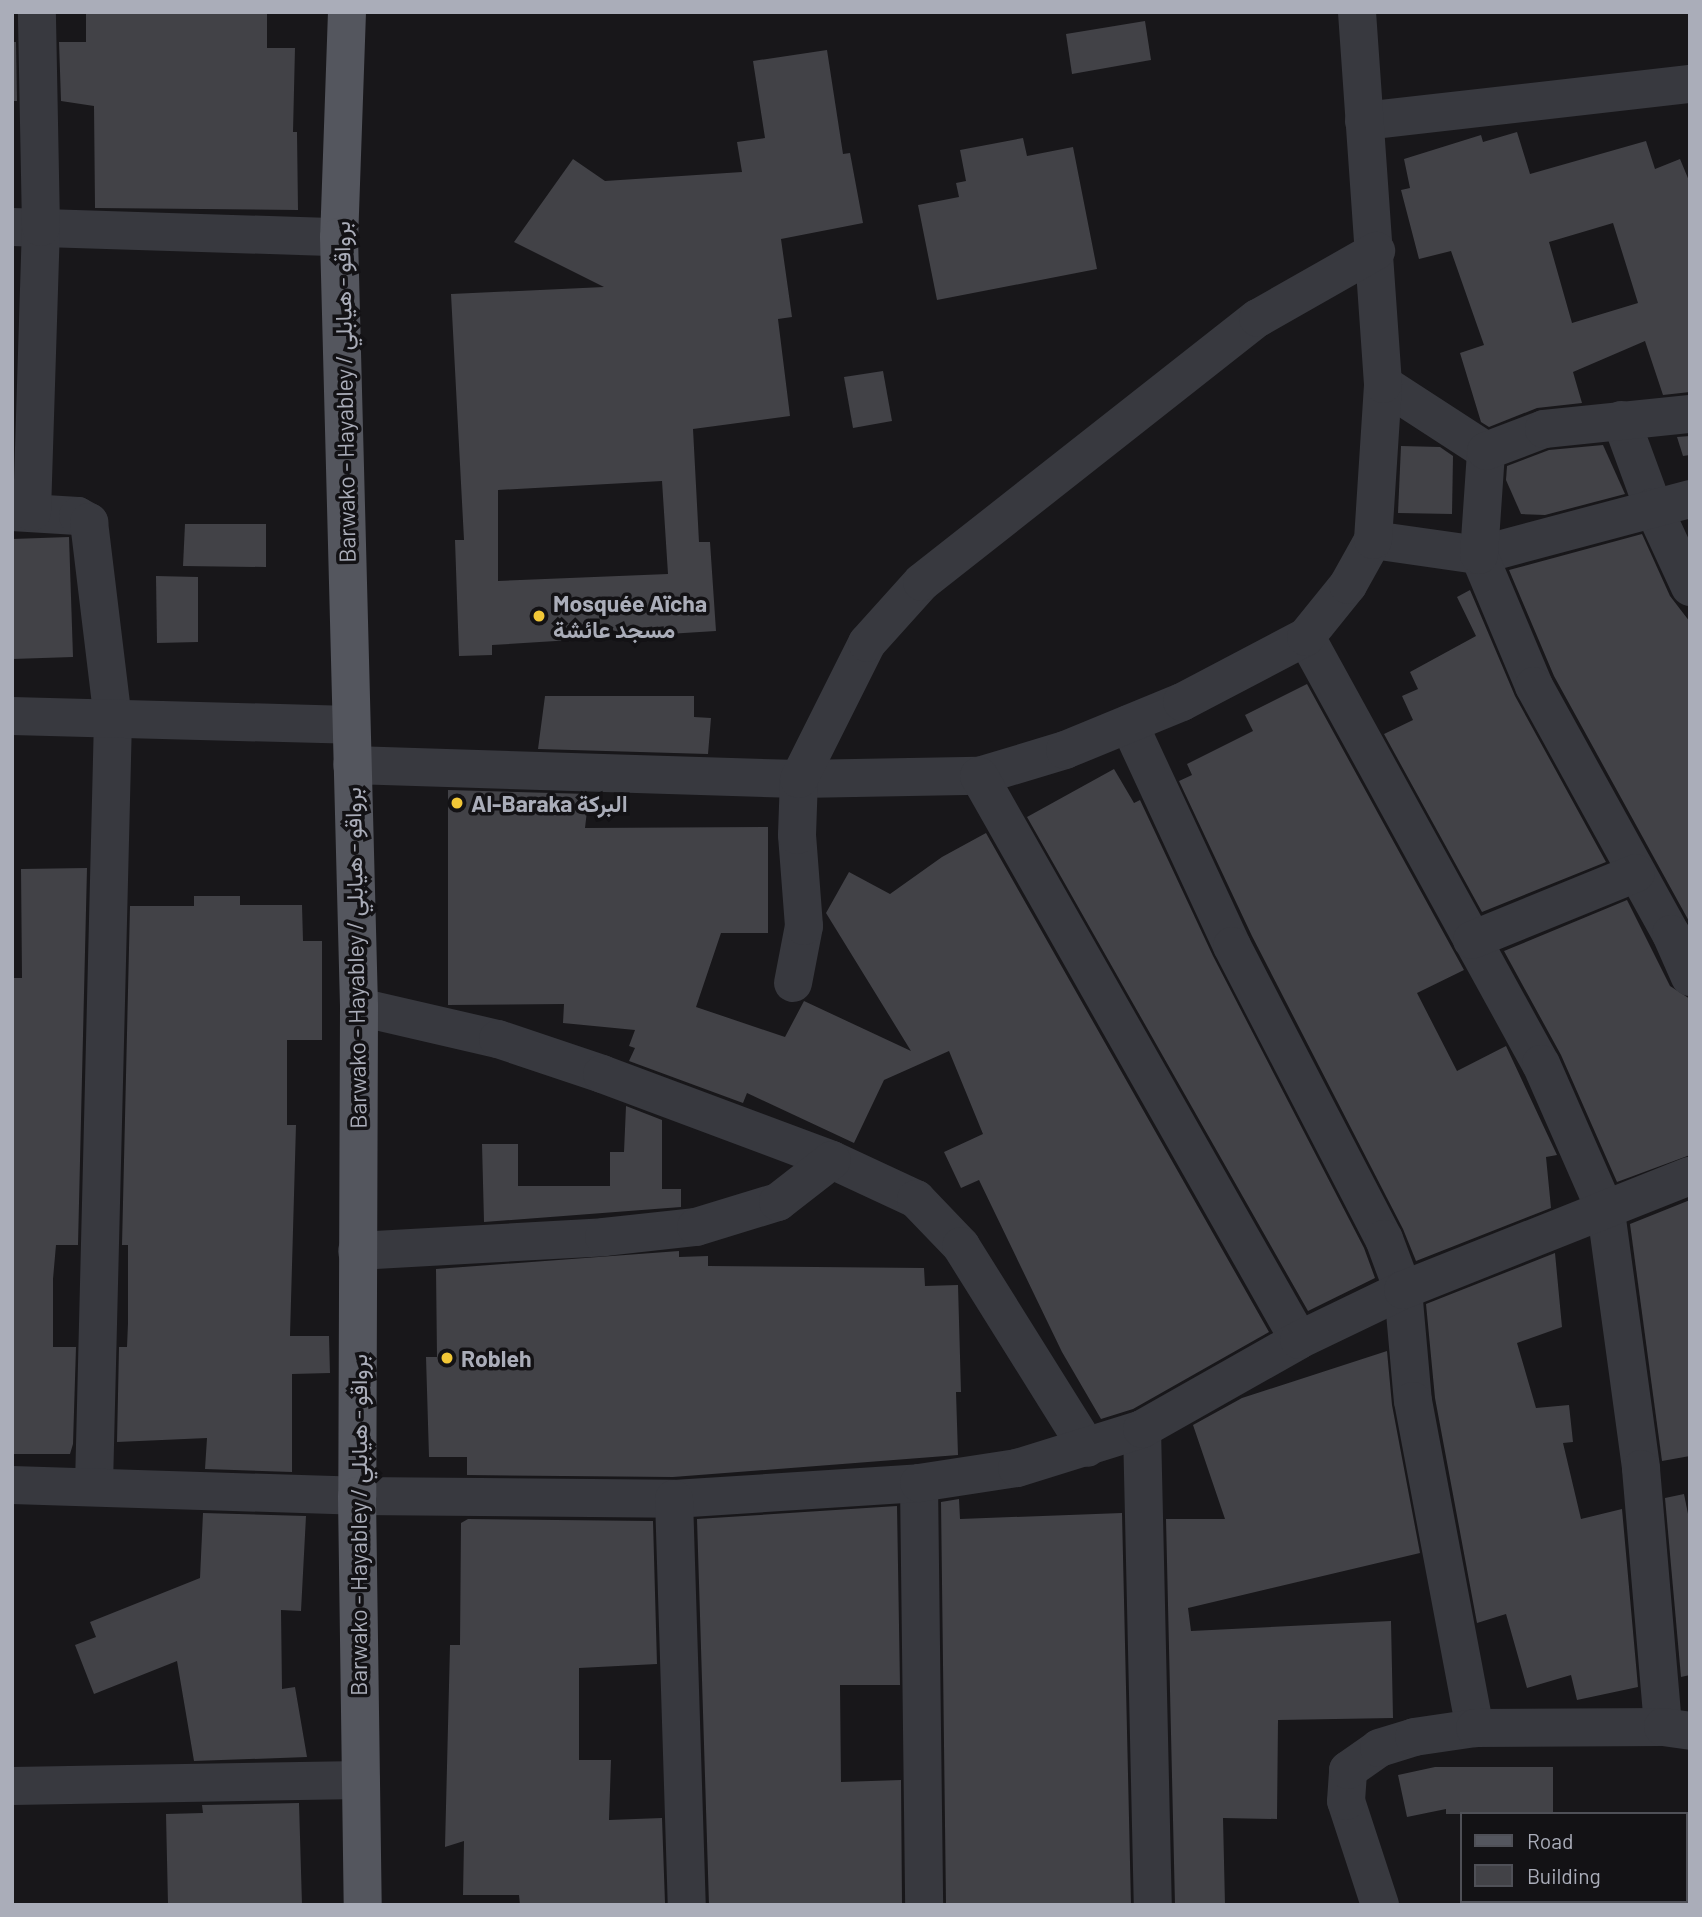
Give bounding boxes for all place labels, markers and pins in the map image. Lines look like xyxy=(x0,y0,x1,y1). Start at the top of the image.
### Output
place label: Mosquée Aïcha مسجد عائشة xyxy=(553,589,707,643)
marker: Mosquée Aïcha مسجد عائشة xyxy=(531,608,547,624)
place label: Al-Baraka البركة xyxy=(471,789,628,817)
marker: Al-Baraka البركة xyxy=(449,795,465,811)
place label: Robleh xyxy=(461,1344,532,1372)
marker: Robleh xyxy=(439,1350,455,1366)

